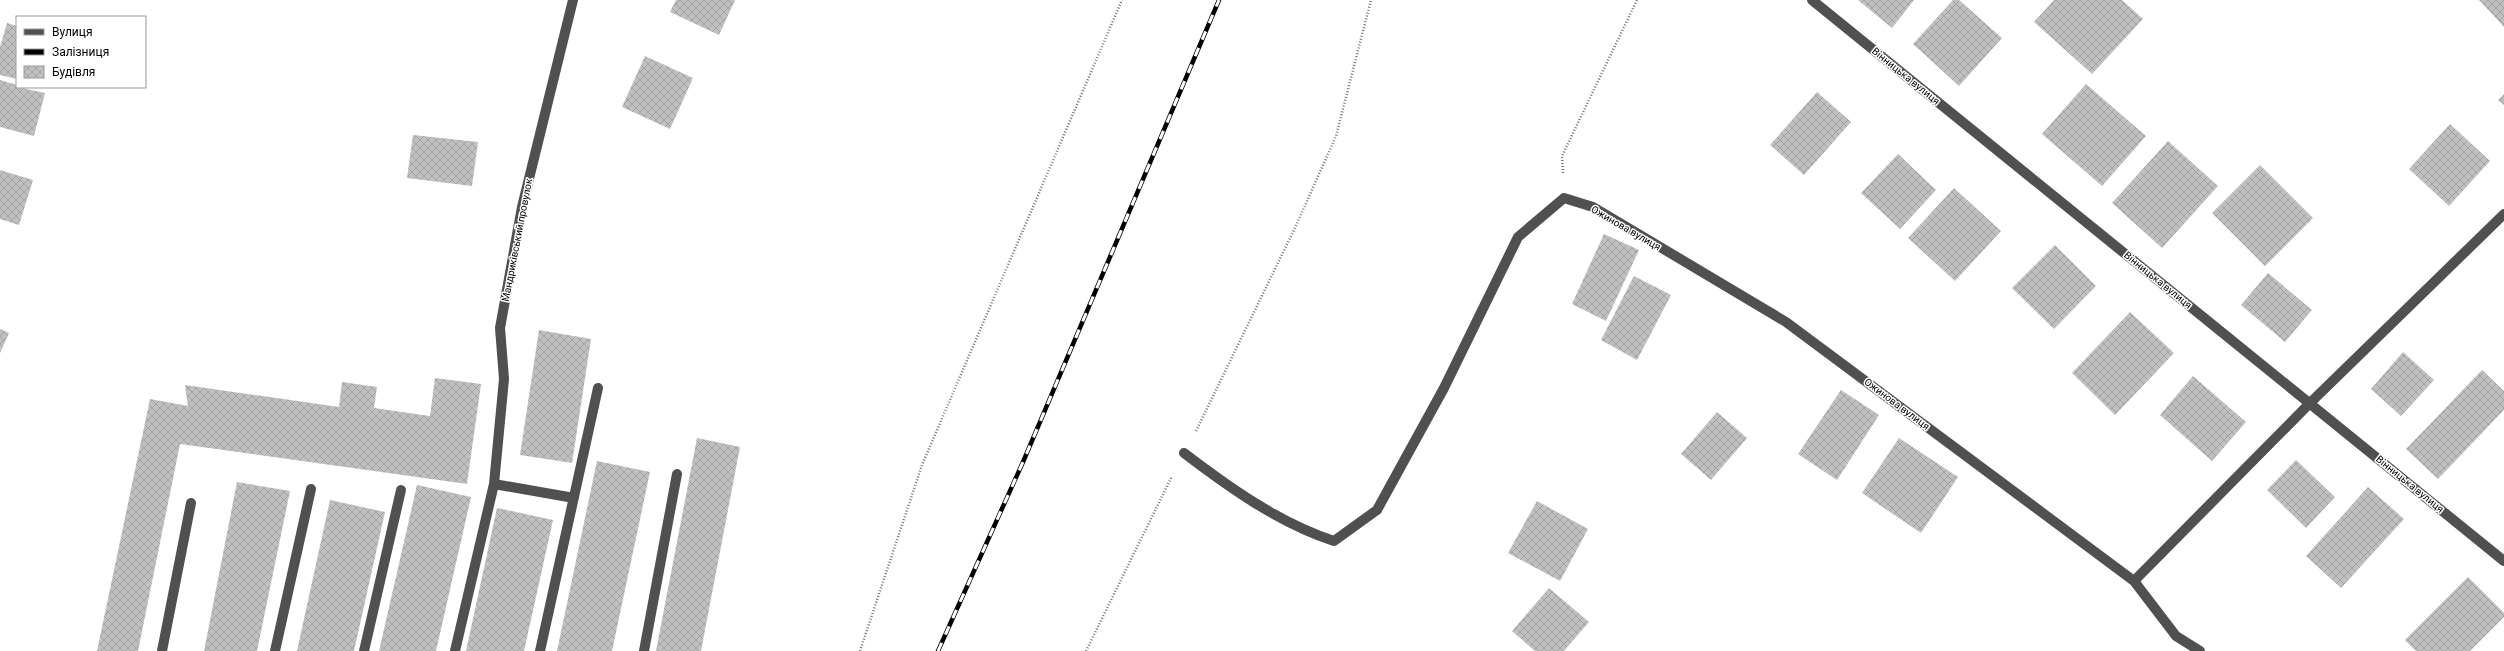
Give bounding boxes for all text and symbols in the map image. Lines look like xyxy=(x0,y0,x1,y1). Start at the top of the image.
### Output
legend xyxy=(16,16,146,88)
text: Вулиця xyxy=(52,25,93,39)
text: Залізниця xyxy=(52,45,109,59)
street label: Вінницька вулиця xyxy=(1870,45,1942,107)
text: Будівля xyxy=(52,65,95,79)
street label: Мандриківський провулок xyxy=(500,177,534,302)
street label: Ожинова вулиця xyxy=(1589,204,1663,252)
street label: Вінницька вулиця xyxy=(2122,249,2194,311)
street label: Ожинова вулиця xyxy=(1862,376,1932,432)
street label: Вінницька вулиця xyxy=(2374,453,2446,515)

